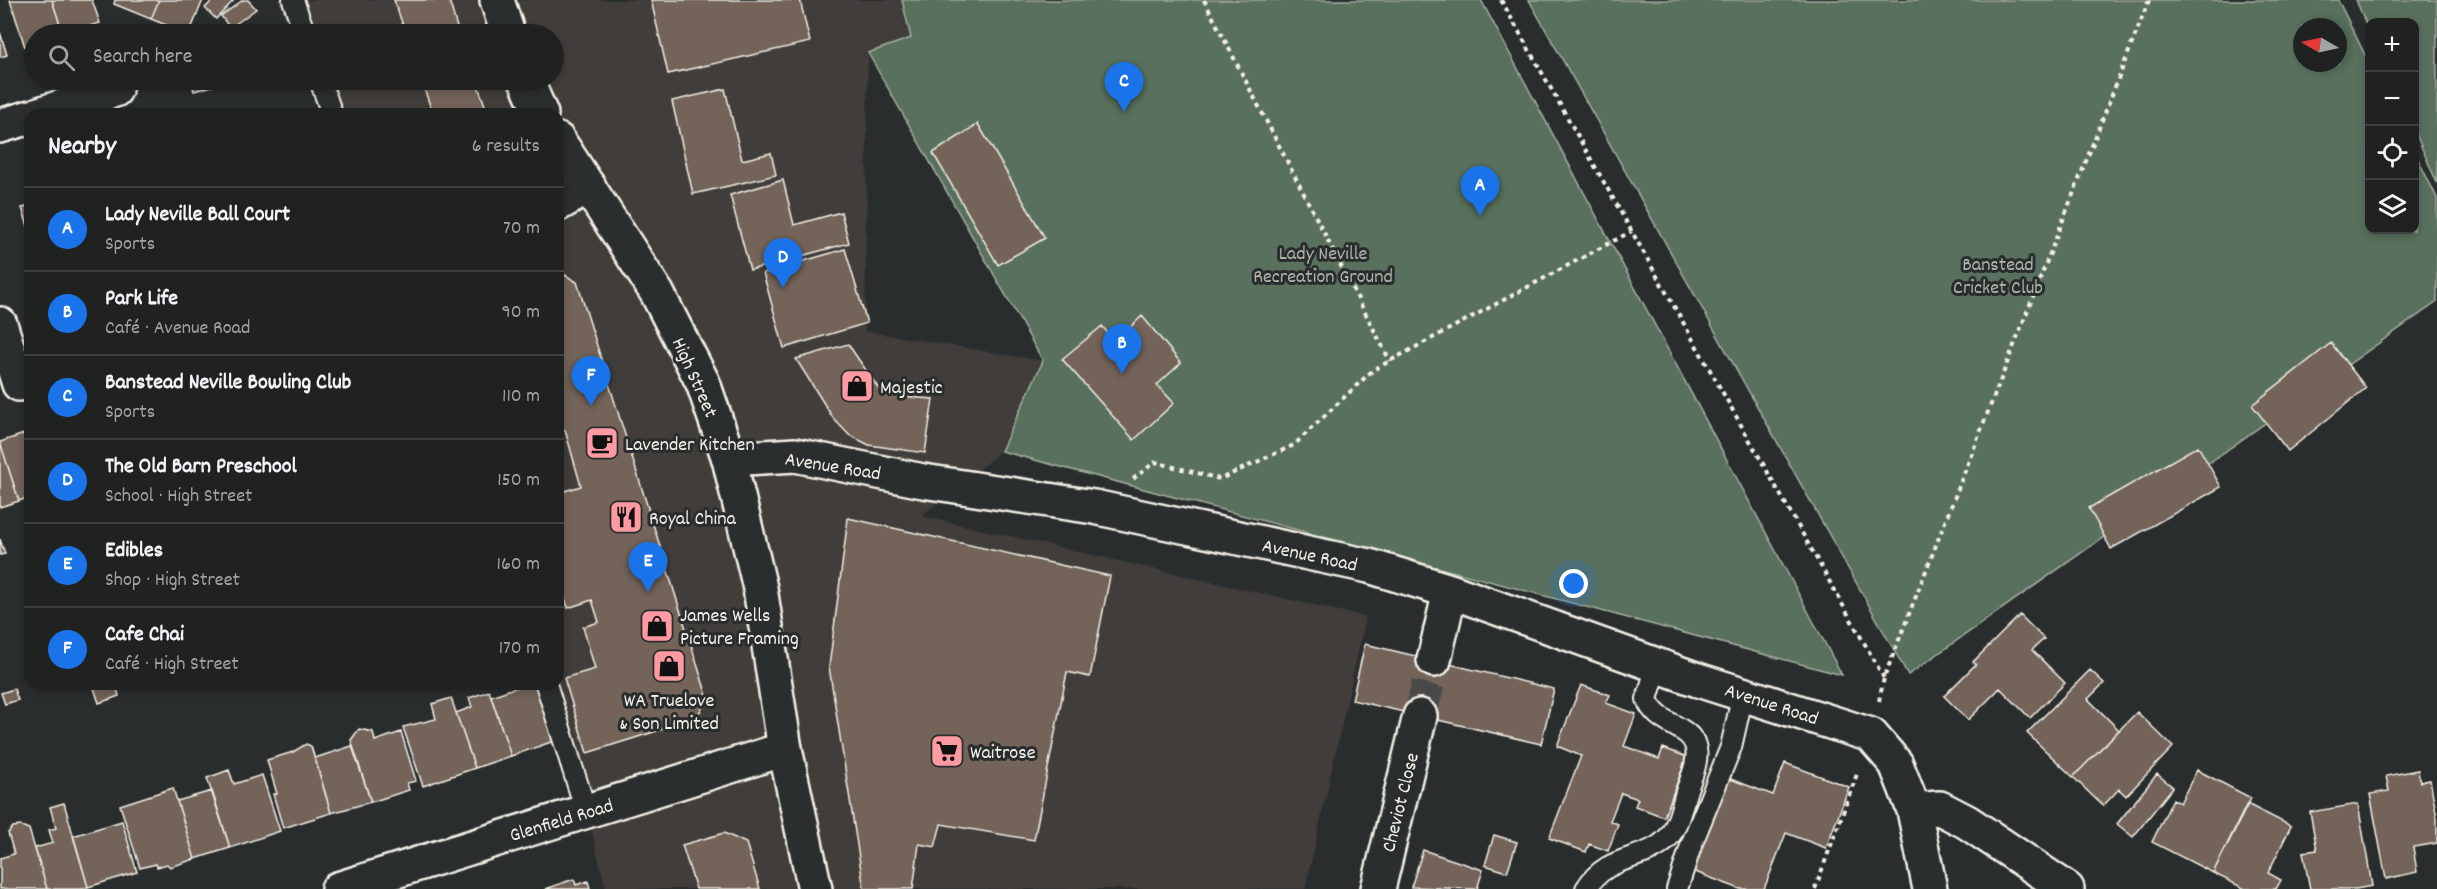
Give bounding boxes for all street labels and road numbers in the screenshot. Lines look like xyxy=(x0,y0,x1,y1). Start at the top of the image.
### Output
street label: High Street xyxy=(663,334,723,423)
street label: Avenue Road xyxy=(783,447,882,489)
street label: Avenue Road xyxy=(1259,533,1360,581)
street label: Avenue Road xyxy=(1721,678,1821,734)
street label: Cheviot Close xyxy=(1376,750,1428,855)
street label: Glenfield Road xyxy=(507,793,617,851)

